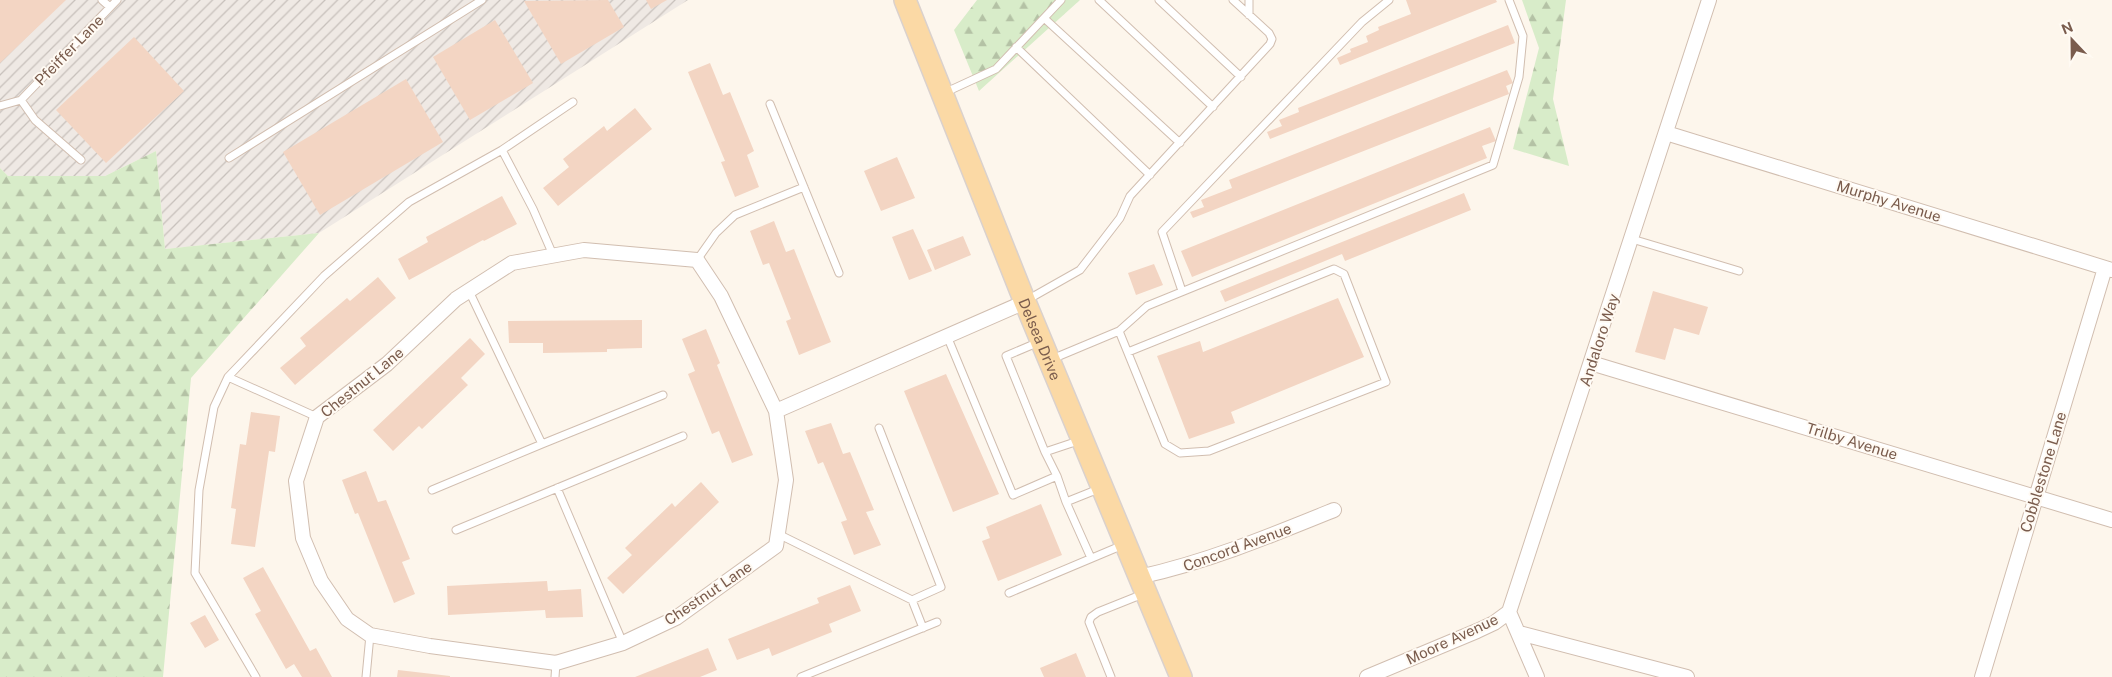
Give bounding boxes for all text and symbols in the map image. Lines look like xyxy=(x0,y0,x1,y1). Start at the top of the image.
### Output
street label: Pfeiffer Lane xyxy=(31,11,107,89)
north arrow xyxy=(2047,15,2097,65)
text: N xyxy=(2059,18,2075,37)
street label: Murphy Avenue xyxy=(1835,177,1943,225)
street label: Andaloro Way xyxy=(1576,292,1622,388)
street label: Delsea Drive xyxy=(1016,295,1065,382)
street label: Chestnut Lane xyxy=(317,343,407,421)
street label: Cobblestone Lane xyxy=(2017,410,2069,534)
street label: Trilby Avenue xyxy=(1804,419,1900,463)
street label: Concord Avenue xyxy=(1181,520,1293,574)
street label: Chestnut Lane xyxy=(661,558,755,628)
street label: Moore Avenue xyxy=(1403,610,1501,668)

